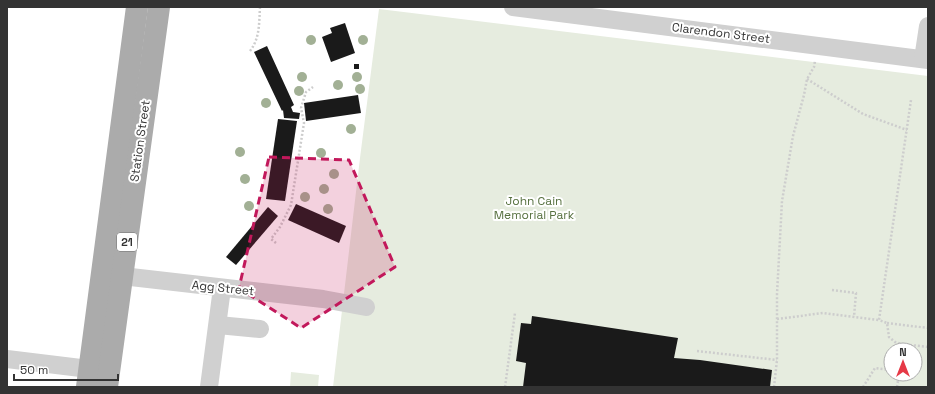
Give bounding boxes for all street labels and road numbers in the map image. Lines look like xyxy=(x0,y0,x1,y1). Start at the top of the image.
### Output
street label: Clarendon Street xyxy=(671,19,771,47)
street label: Station Street xyxy=(126,99,154,183)
road number: 21 xyxy=(117,233,137,251)
street label: Agg Street xyxy=(191,277,255,299)

